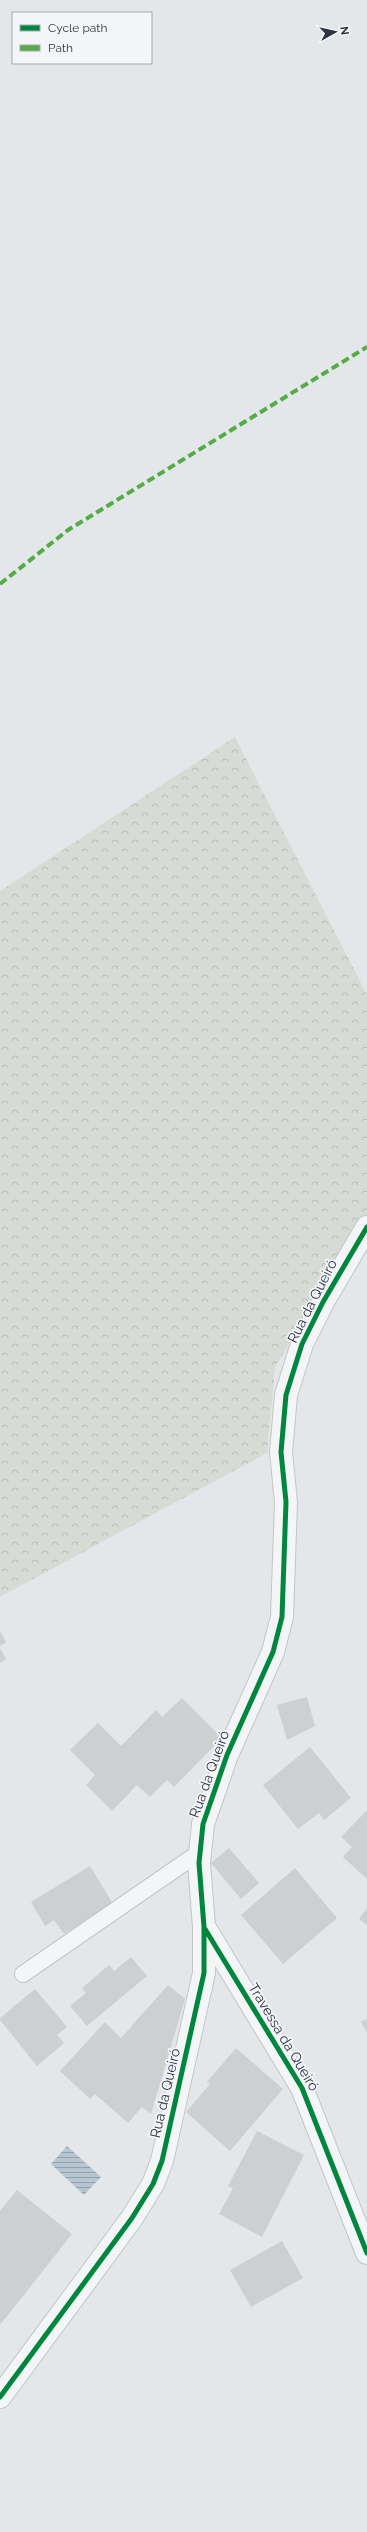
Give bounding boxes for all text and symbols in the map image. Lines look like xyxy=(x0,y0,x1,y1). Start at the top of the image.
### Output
legend xyxy=(12,12,152,64)
north arrow xyxy=(315,12,355,52)
text: Cycle path xyxy=(48,21,107,35)
text: N xyxy=(337,26,351,36)
text: Path xyxy=(48,41,73,55)
street label: Rua da Queiró xyxy=(284,1257,340,1345)
street label: Rua da Queiró xyxy=(186,1728,232,1820)
street label: Travessa da Queiró xyxy=(246,1980,322,2094)
street label: Rua da Queiró xyxy=(147,2047,183,2139)

